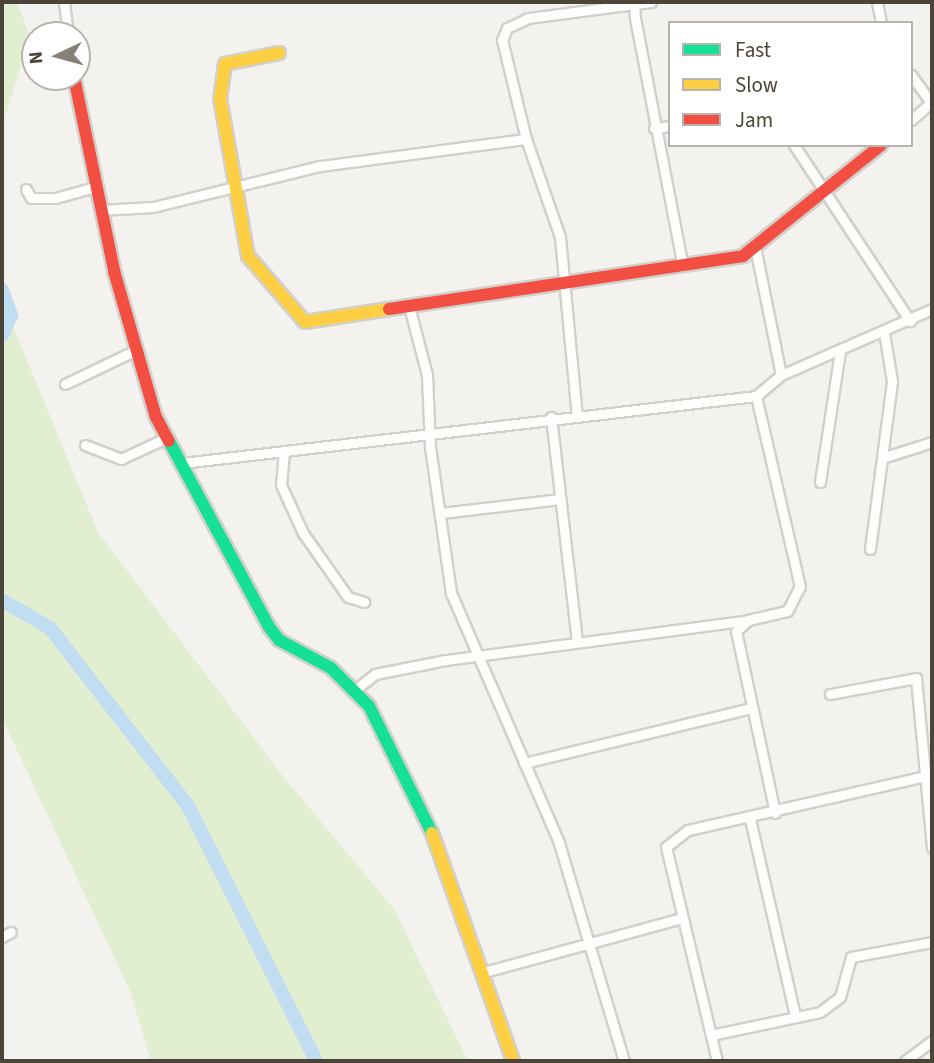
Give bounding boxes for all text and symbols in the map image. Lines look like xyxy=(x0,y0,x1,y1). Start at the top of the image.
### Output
north arrow xyxy=(21,21,91,91)
legend xyxy=(668,21,913,147)
text: Fast xyxy=(735,35,771,65)
text: N xyxy=(23,50,51,65)
text: Slow xyxy=(735,70,778,100)
text: Jam xyxy=(735,105,773,135)

